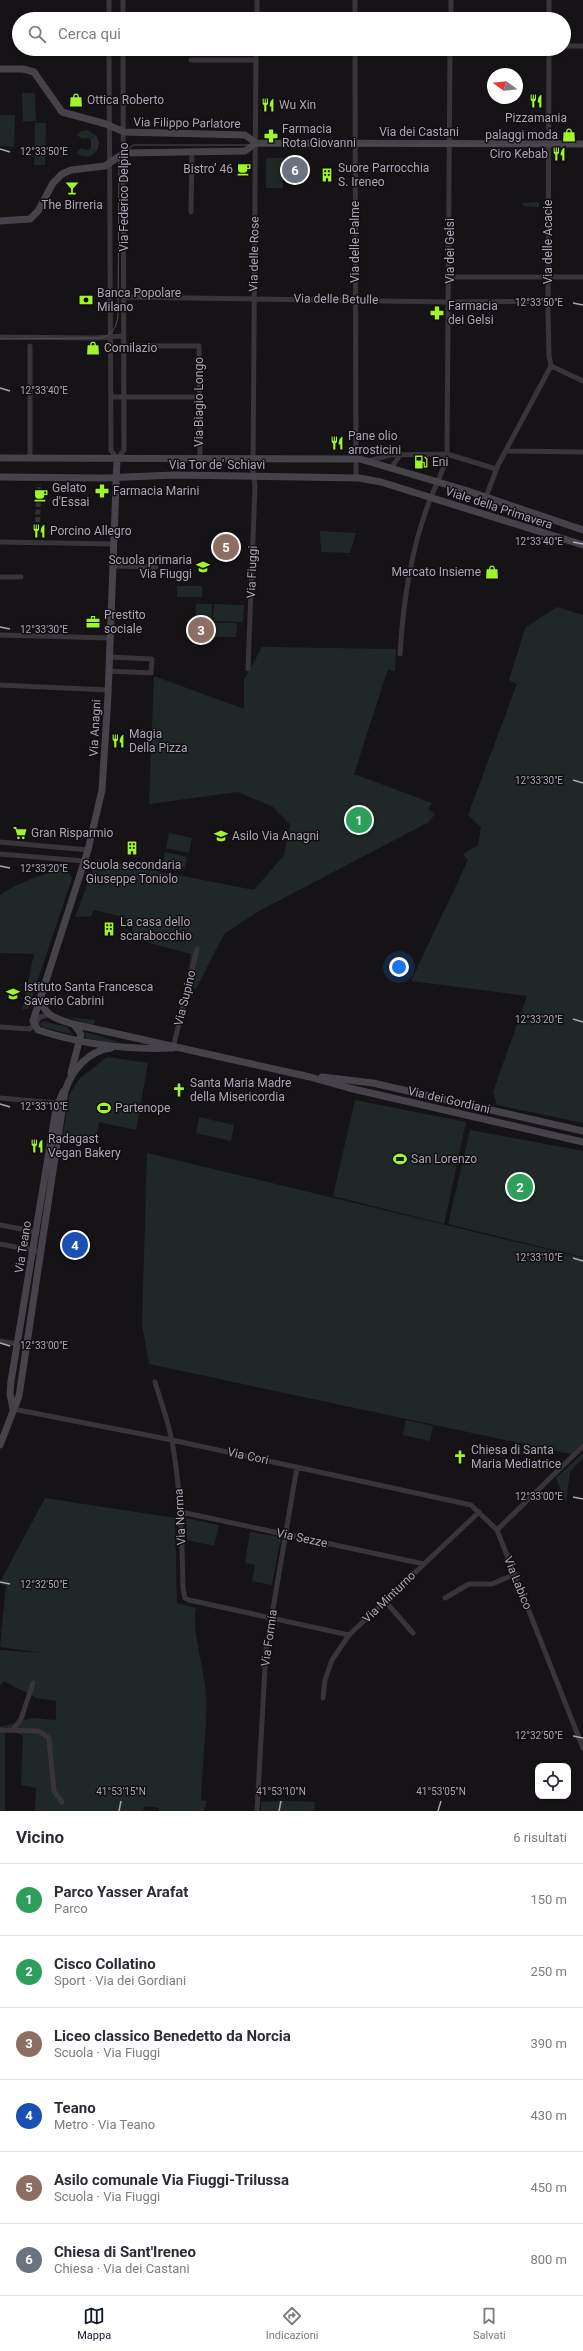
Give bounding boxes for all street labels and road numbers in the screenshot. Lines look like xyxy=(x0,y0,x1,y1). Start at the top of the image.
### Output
street label: Via Filippo Parlatore xyxy=(133,115,241,131)
street label: Via dei Castani xyxy=(379,125,459,139)
street label: Via Federico Delpino xyxy=(117,142,131,252)
street label: Via delle Acacie xyxy=(541,200,555,284)
street label: Via delle Palme xyxy=(348,201,362,283)
street label: Via delle Rose xyxy=(246,216,262,292)
street label: Via dei Gelsi xyxy=(443,218,457,284)
street label: Via delle Betulle xyxy=(293,291,379,307)
street label: Via Biagio Longo xyxy=(192,357,206,447)
street label: Via Tor de' Schiavi xyxy=(169,458,265,472)
street label: Viale della Primavera xyxy=(444,484,554,532)
street label: Via Fiuggi xyxy=(244,545,260,599)
street label: Via Anagni xyxy=(87,699,103,757)
street label: Via Supino xyxy=(171,969,199,1027)
street label: Via dei Gordiani xyxy=(407,1084,491,1116)
street label: Via Teano xyxy=(12,1220,34,1274)
street label: Via Cori xyxy=(226,1445,270,1467)
street label: Via Norma xyxy=(172,1488,188,1546)
street label: Via Sezze xyxy=(275,1526,329,1550)
street label: Via Labico xyxy=(501,1554,535,1612)
street label: Via Minturno xyxy=(360,1568,418,1626)
street label: Via Formia xyxy=(258,1609,280,1667)

